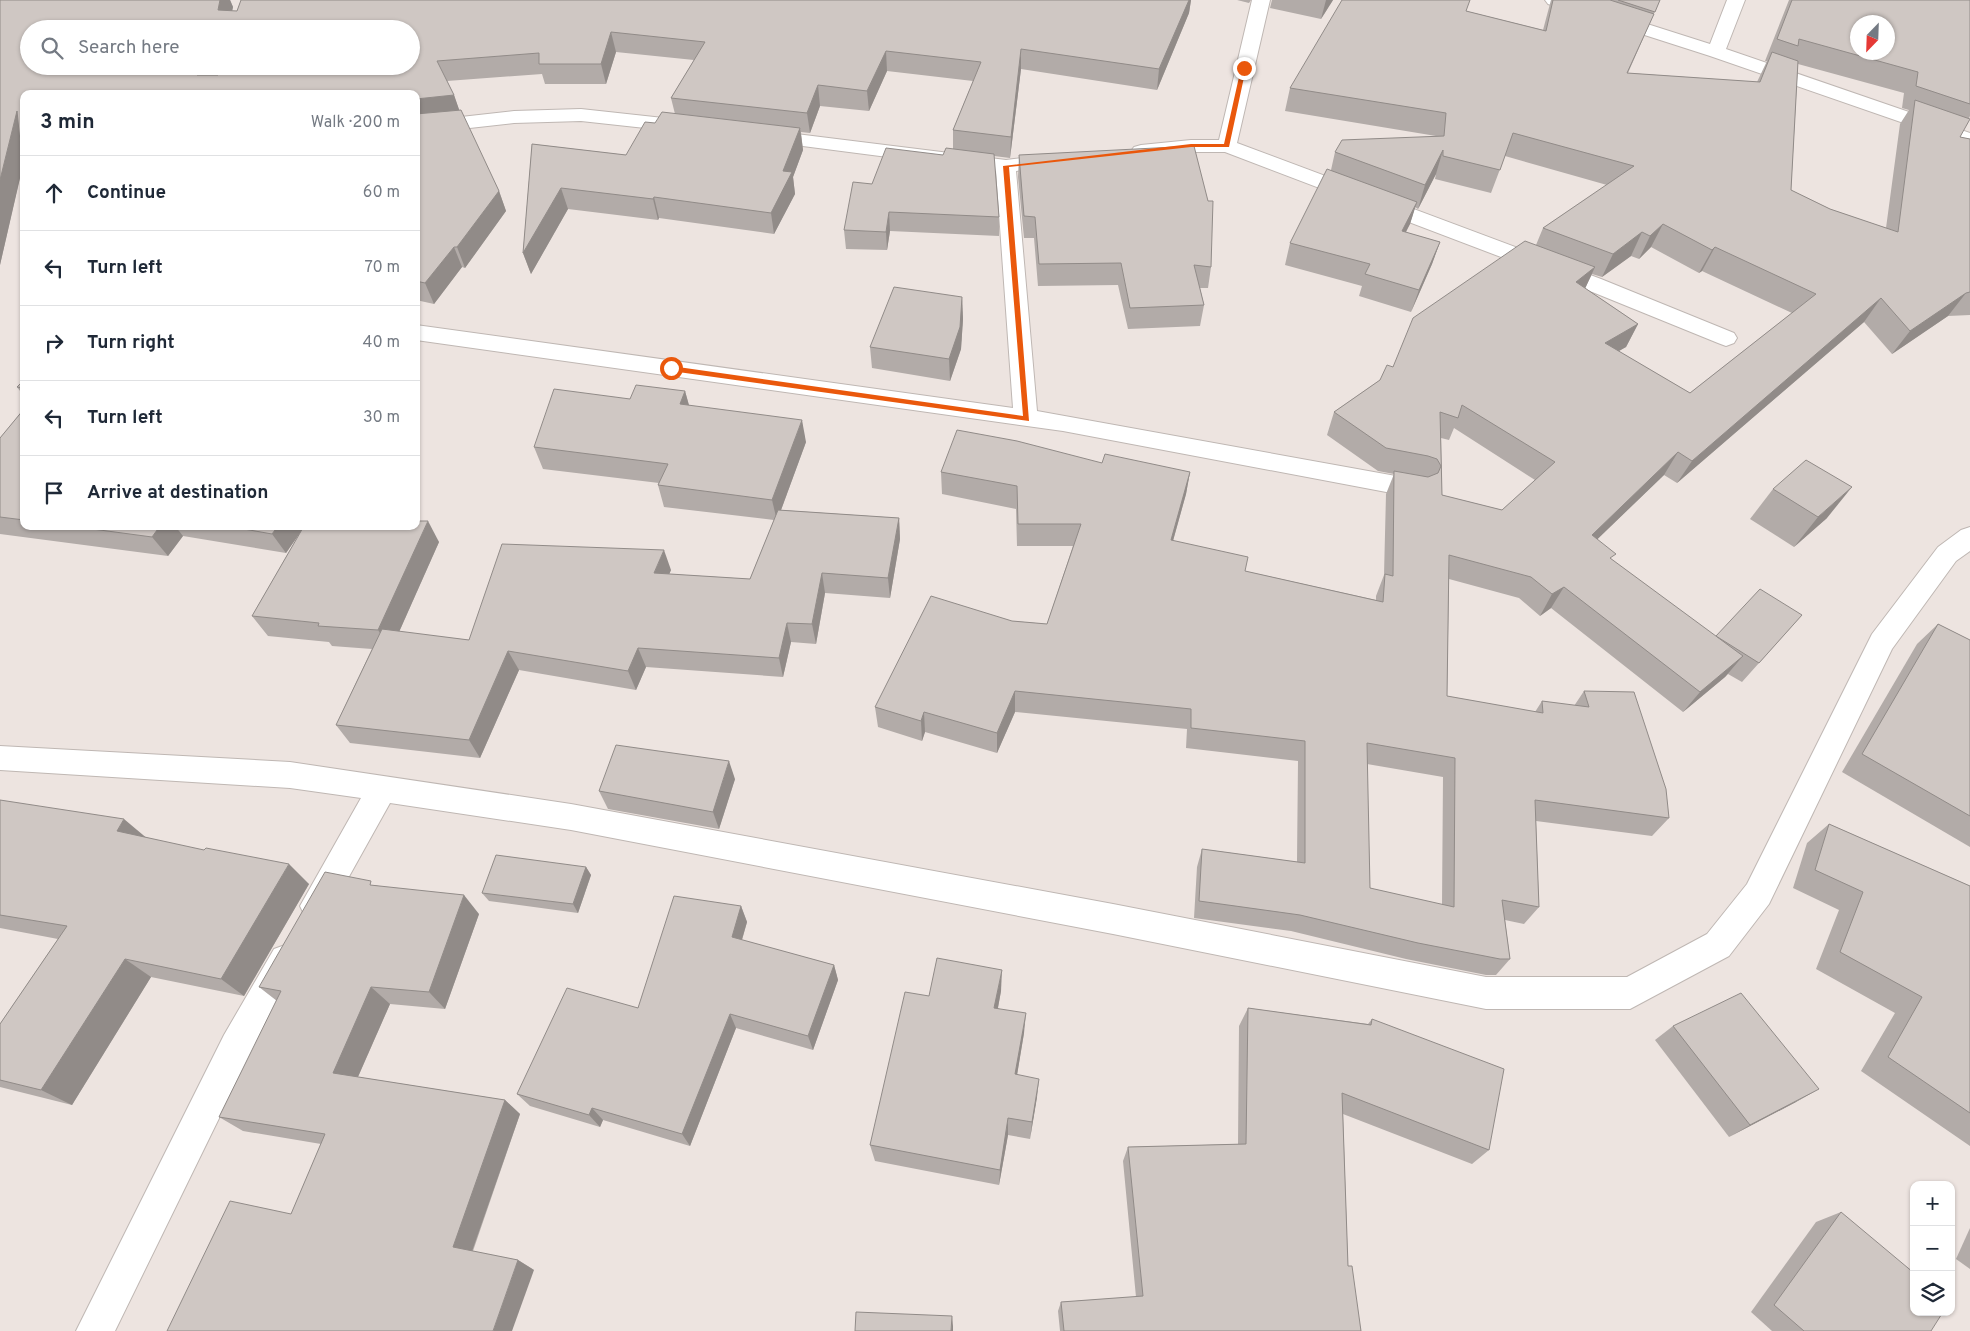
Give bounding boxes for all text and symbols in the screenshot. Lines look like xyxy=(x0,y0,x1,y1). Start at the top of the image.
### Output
north arrow xyxy=(1850,15,1895,60)
search box xyxy=(20,20,420,75)
icon: search xyxy=(38,34,66,62)
text: Search here xyxy=(78,36,180,60)
route end xyxy=(1233,57,1256,80)
text: 3 min xyxy=(40,109,95,136)
text: Walk · 200 m xyxy=(311,113,400,133)
icon: ahead xyxy=(40,179,68,207)
text: Continue xyxy=(87,181,166,205)
text: 60 m xyxy=(363,183,400,203)
icon: left xyxy=(40,254,68,282)
text: Turn left xyxy=(87,256,163,280)
text: 70 m xyxy=(365,258,400,278)
icon: right xyxy=(40,329,68,357)
text: Turn right xyxy=(87,331,175,355)
text: 40 m xyxy=(362,333,400,353)
route start xyxy=(660,357,683,380)
icon: left xyxy=(40,404,68,432)
text: Turn left xyxy=(87,406,163,430)
text: 30 m xyxy=(363,408,400,428)
icon: arrive xyxy=(40,479,68,507)
text: Arrive at destination xyxy=(87,481,268,505)
map controls xyxy=(1910,1181,1955,1316)
button: + xyxy=(1910,1181,1955,1226)
button: − xyxy=(1910,1226,1955,1271)
button: layers xyxy=(1910,1271,1955,1316)

